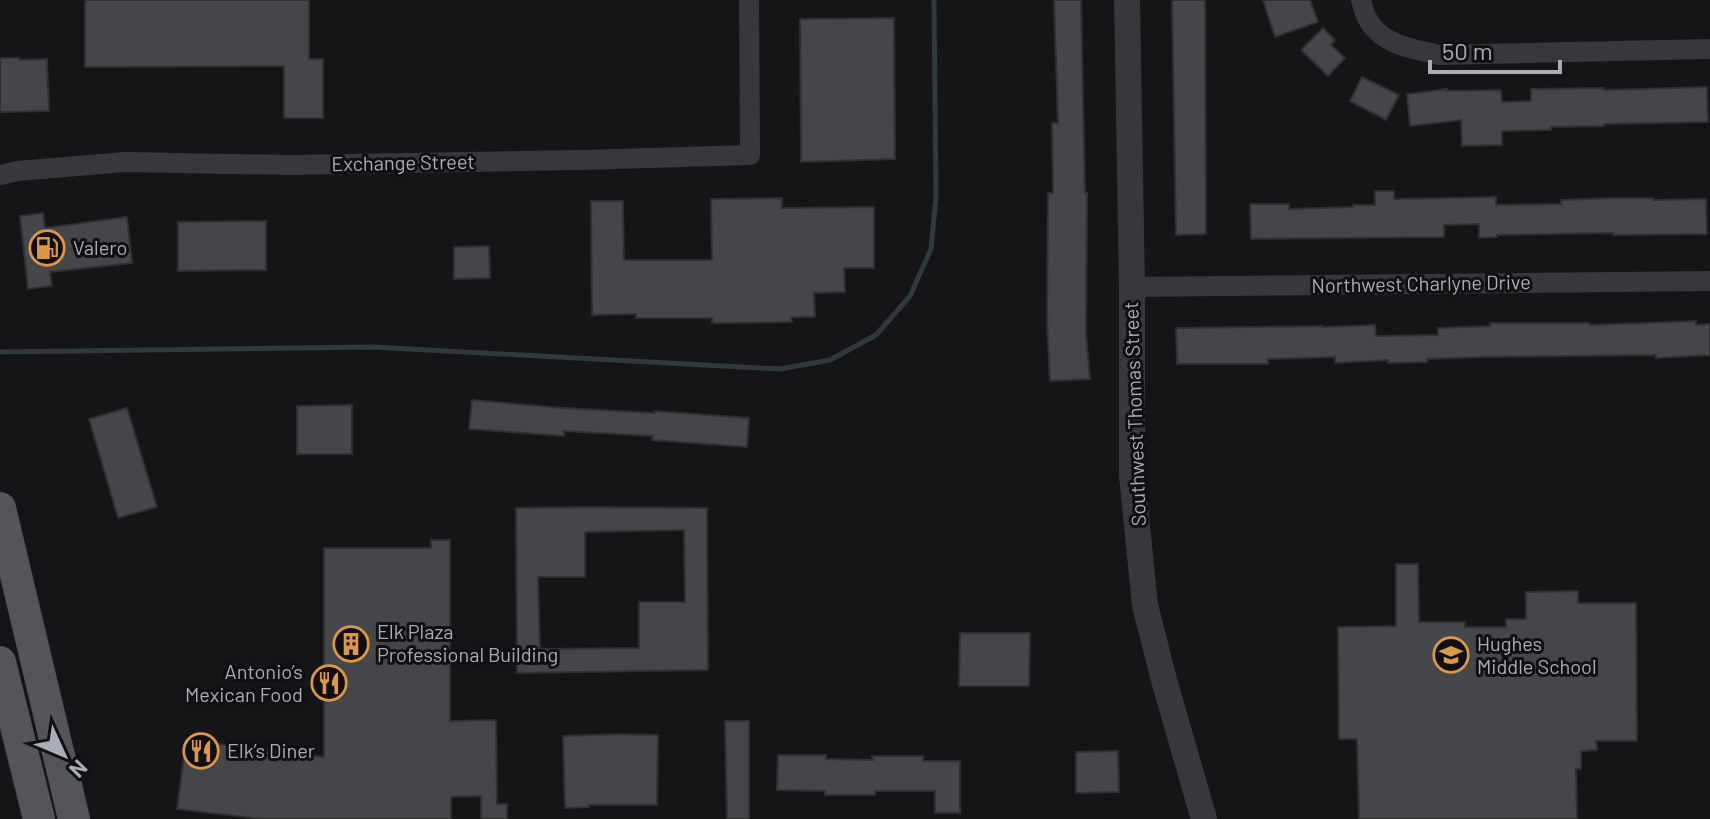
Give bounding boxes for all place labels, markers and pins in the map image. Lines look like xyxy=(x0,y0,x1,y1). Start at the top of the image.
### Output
fuel station icon: Valero xyxy=(28,229,66,267)
place label: Valero xyxy=(73,235,127,259)
place label: Elk Plaza Professional Building xyxy=(377,619,558,666)
building icon: Elk Plaza Professional Building xyxy=(332,625,370,663)
place label: Hughes Middle School xyxy=(1477,631,1597,678)
school or university icon: Hughes Middle School xyxy=(1432,636,1470,674)
place label: Antonio’s Mexican Food xyxy=(185,659,303,706)
restaurant icon: Antonio’s Mexican Food xyxy=(310,664,348,702)
restaurant icon: Elk’s Diner xyxy=(182,732,220,770)
place label: Elk’s Diner xyxy=(227,738,315,762)

